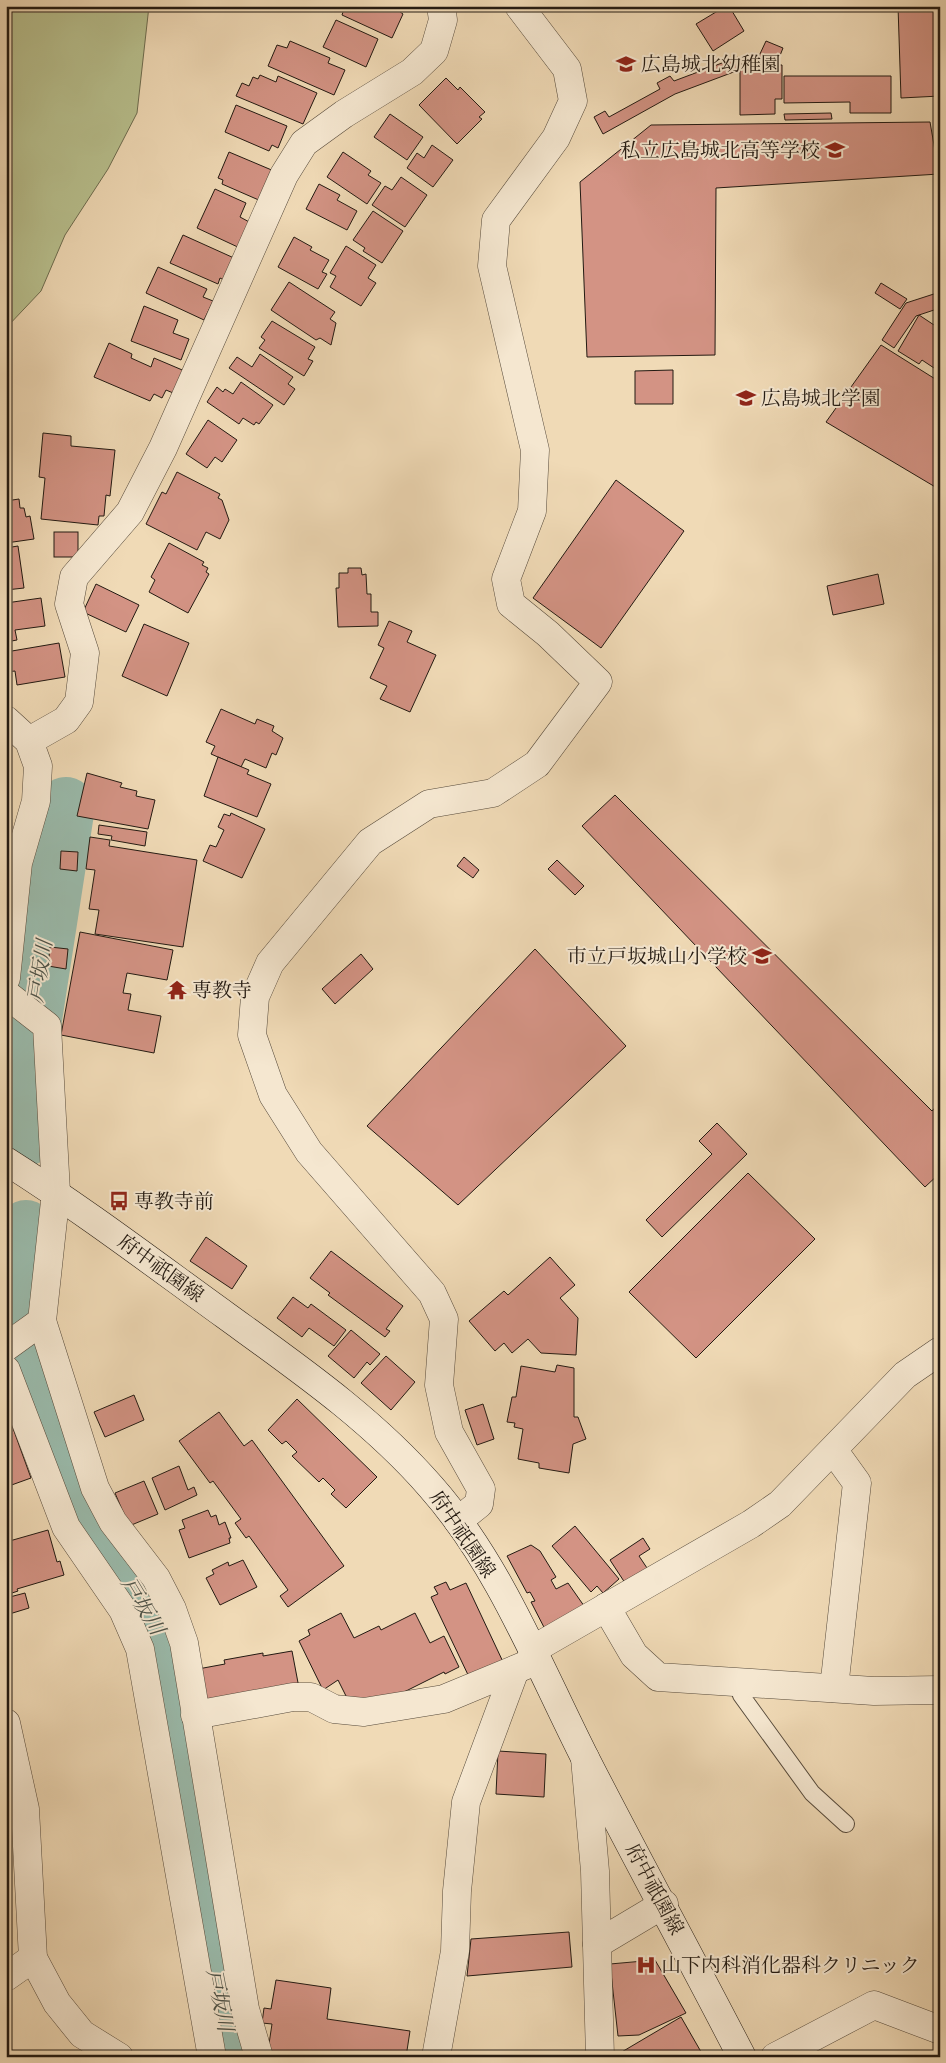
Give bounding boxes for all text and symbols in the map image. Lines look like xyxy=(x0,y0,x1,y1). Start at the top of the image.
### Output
place label: 広島城北幼稚園 xyxy=(641,49,781,78)
school or university icon: 広島城北幼稚園 xyxy=(615,53,637,75)
place label: 私立広島城北高等学校 xyxy=(620,135,820,164)
school or university icon: 私立広島城北高等学校 xyxy=(824,139,846,161)
place label: 広島城北学園 xyxy=(761,383,881,412)
school or university icon: 広島城北学園 xyxy=(735,387,757,409)
water label: 戸坂川 xyxy=(19,935,60,1004)
place label: 市立戸坂城山小学校 xyxy=(567,941,747,970)
school or university icon: 市立戸坂城山小学校 xyxy=(751,945,773,967)
place label: 専教寺 xyxy=(192,975,252,1004)
temple icon: 専教寺 xyxy=(166,979,188,1001)
place label: 専教寺前 xyxy=(134,1186,214,1215)
bus stop icon: 専教寺前 xyxy=(108,1190,130,1212)
street label: 府中祇園線 xyxy=(112,1226,210,1309)
street label: 府中祇園線 xyxy=(423,1484,503,1583)
water label: 戸坂川 xyxy=(114,1571,174,1642)
street label: 府中祇園線 xyxy=(619,1838,692,1940)
place label: 山下内科消化器科クリニック xyxy=(661,1950,920,1979)
hospital icon: 山下内科消化器科クリニック xyxy=(635,1954,657,1976)
water label: 戸坂川 xyxy=(199,1966,242,2036)

